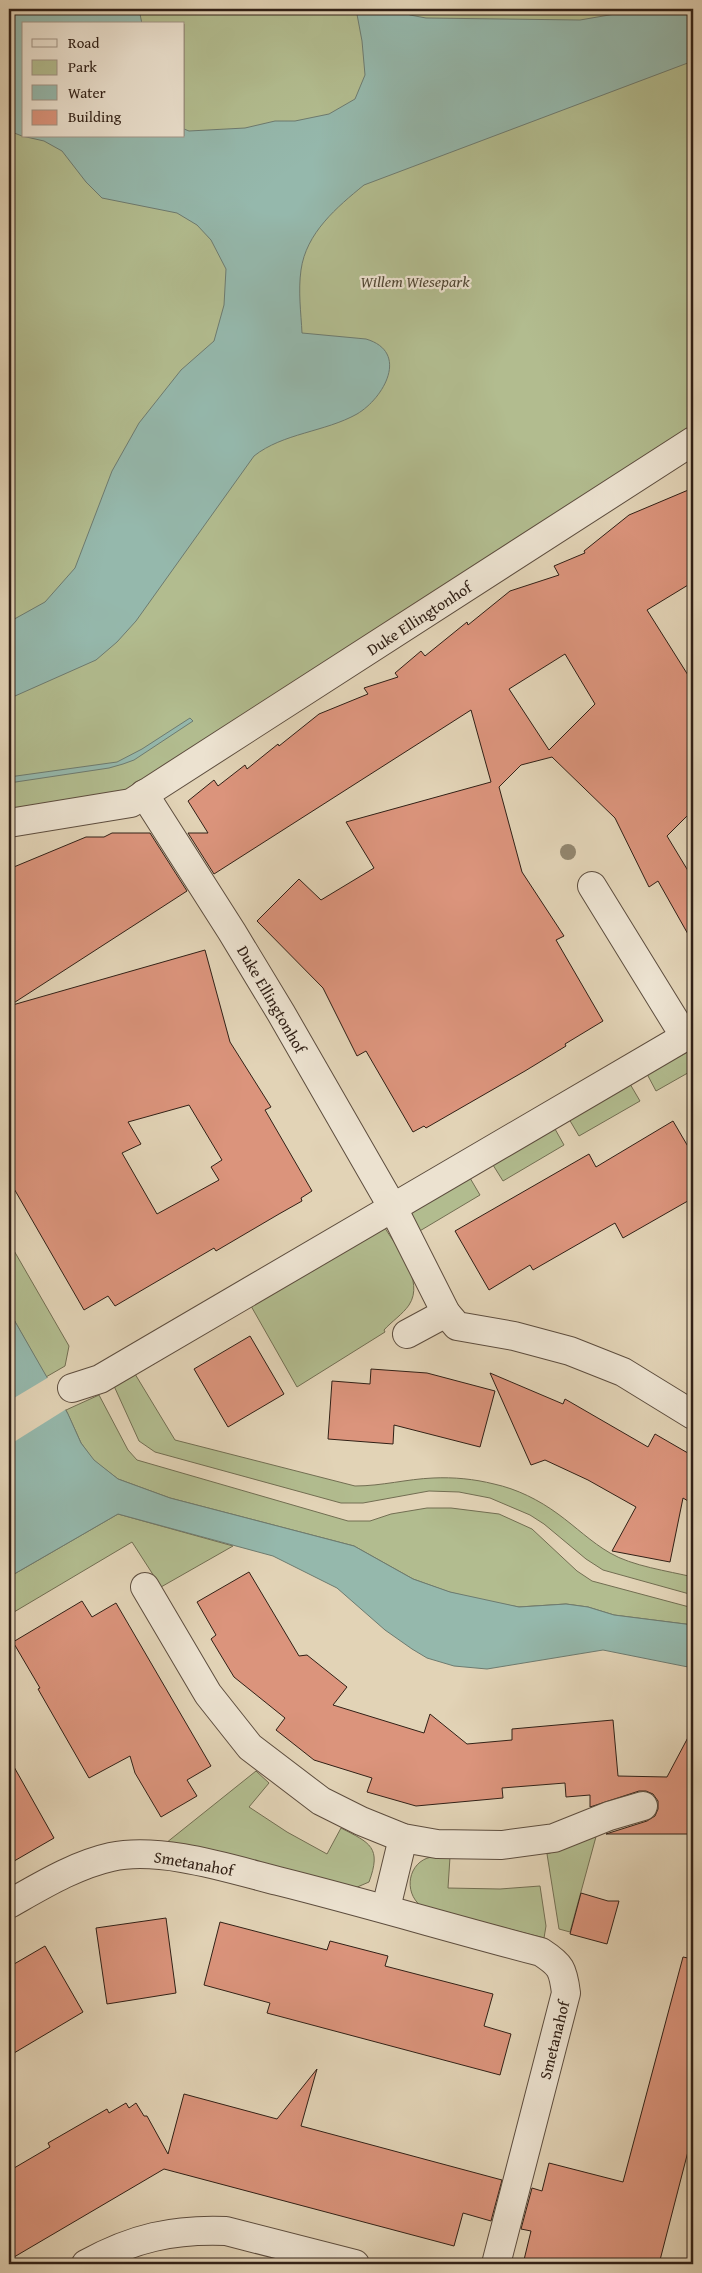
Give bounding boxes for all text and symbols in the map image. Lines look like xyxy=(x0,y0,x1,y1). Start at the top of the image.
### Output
legend xyxy=(22,22,185,138)
text: Road xyxy=(68,32,99,53)
text: Park xyxy=(68,56,97,77)
text: Water xyxy=(68,82,106,103)
text: Building xyxy=(68,106,122,127)
park label: Willem Wiesepark xyxy=(360,269,470,293)
street label: Duke Ellingtonhof xyxy=(362,574,478,661)
street label: Duke Ellingtonhof xyxy=(231,941,314,1059)
street label: Smetanahof xyxy=(152,1844,238,1882)
street label: Smetanahof xyxy=(533,1996,576,2082)

